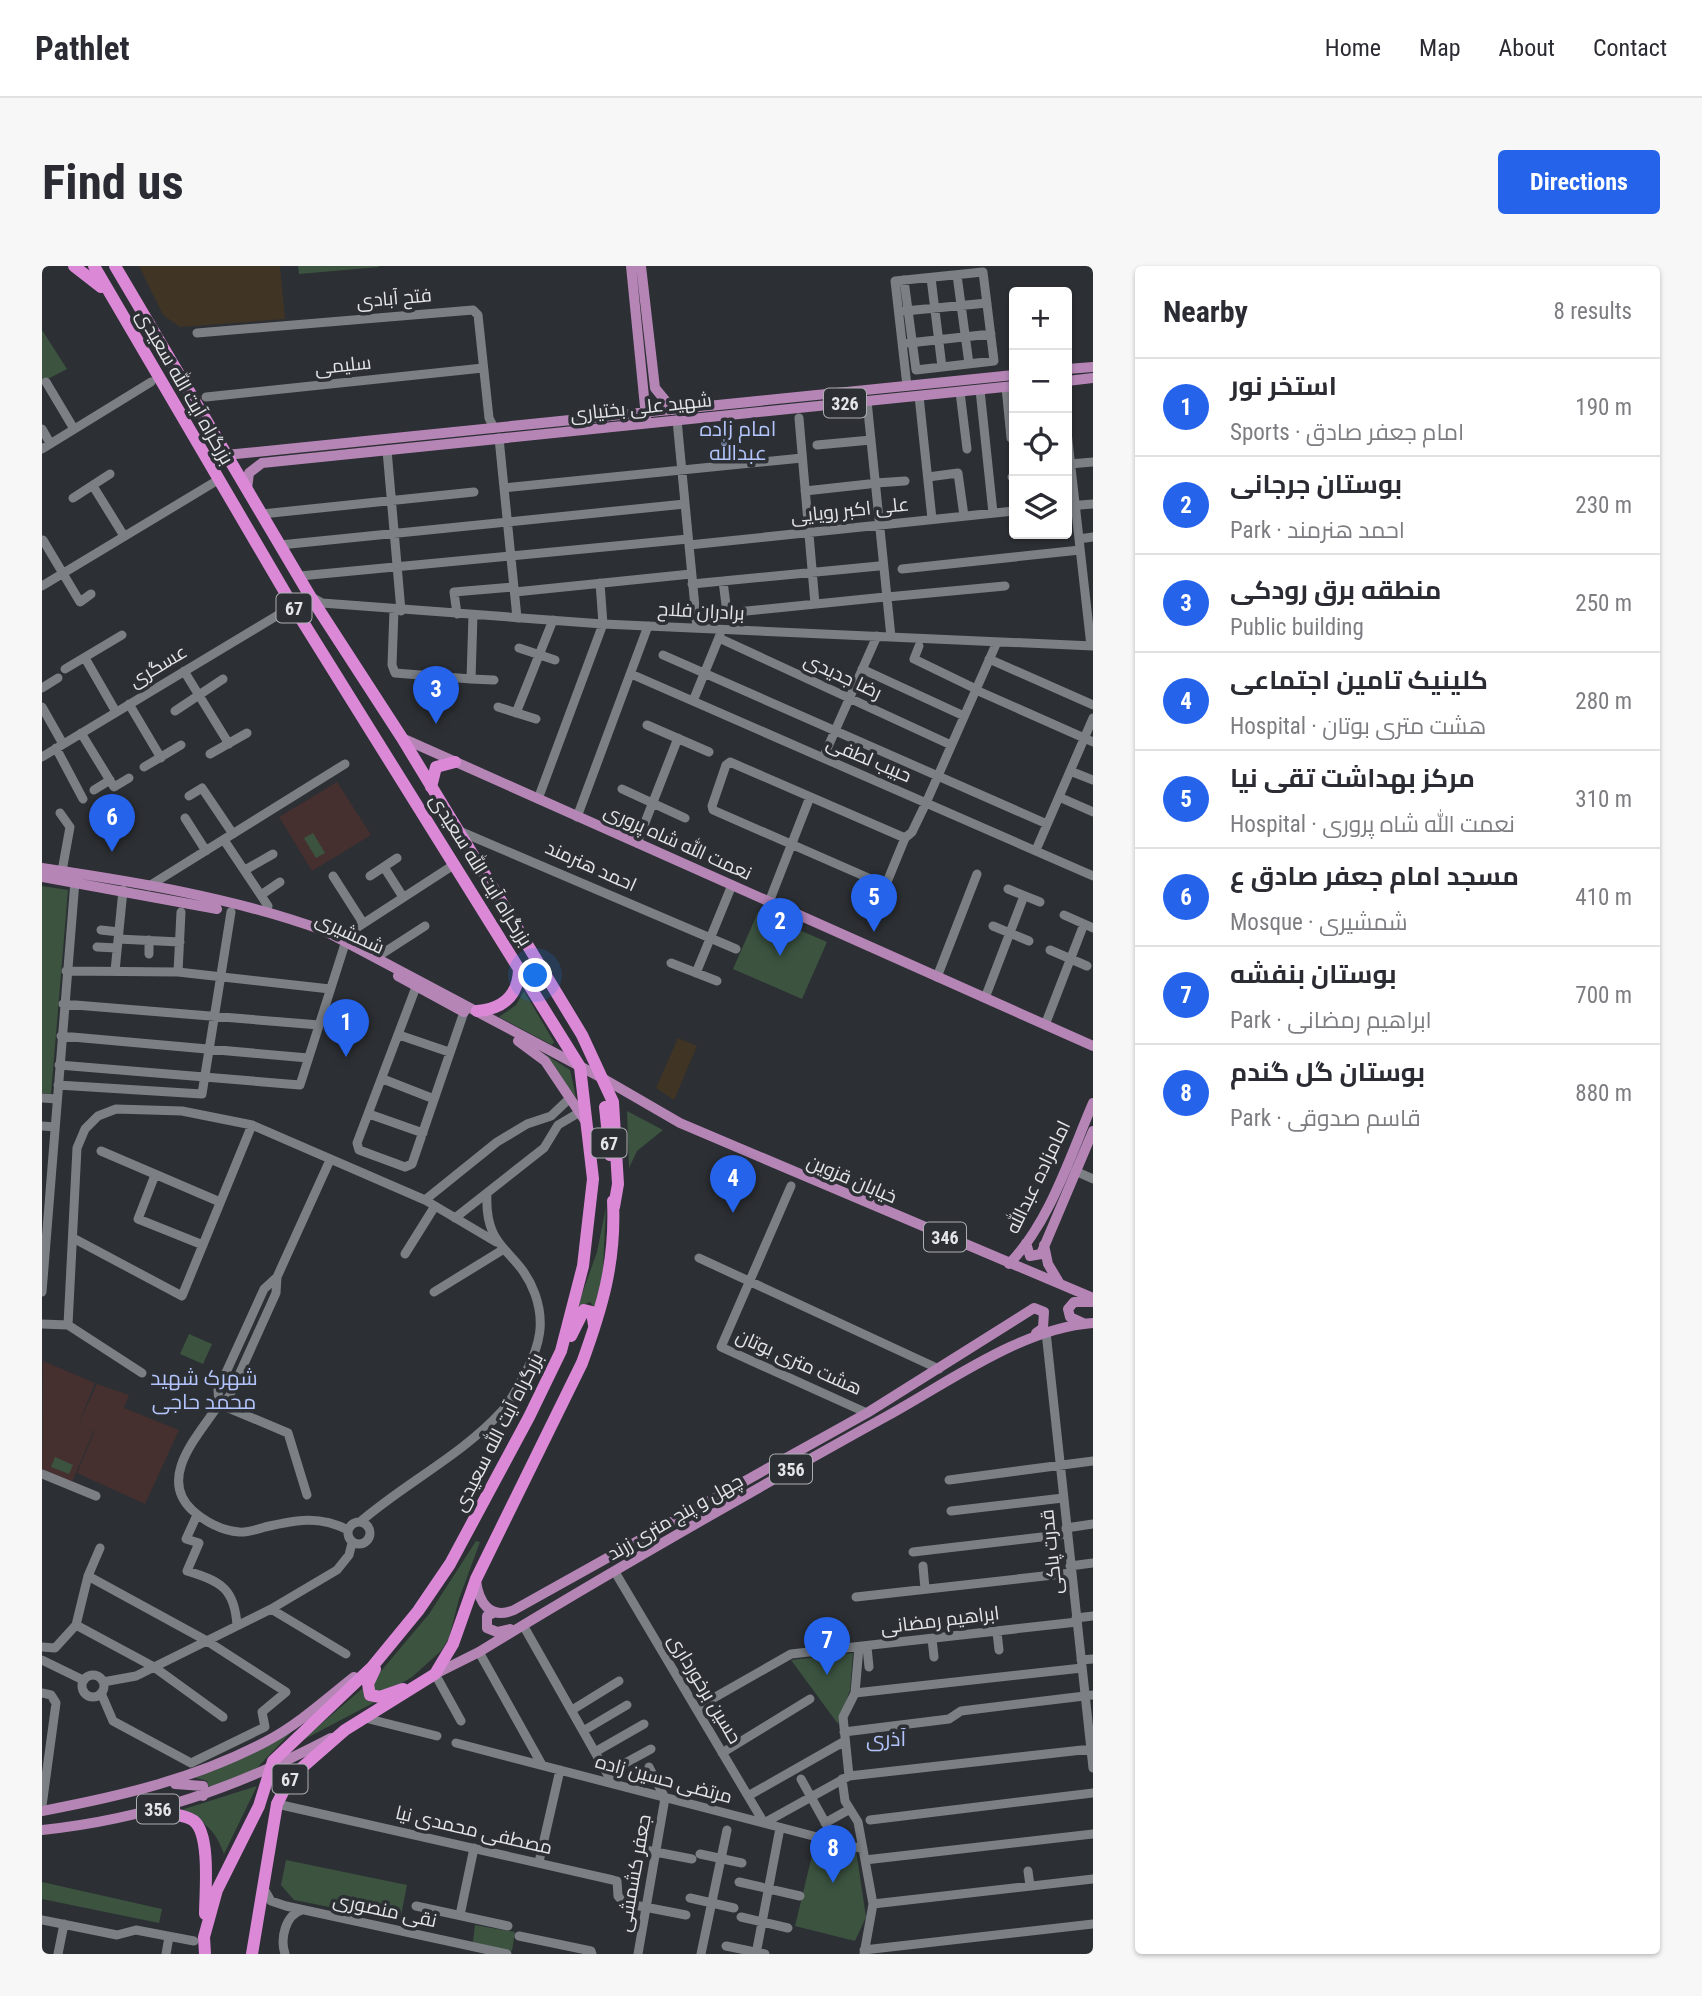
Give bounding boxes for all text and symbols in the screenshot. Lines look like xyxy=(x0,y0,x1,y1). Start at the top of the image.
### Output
text: Pathlet xyxy=(35,29,130,68)
text: Home xyxy=(1325,34,1381,62)
text: Map xyxy=(1419,34,1461,62)
text: About xyxy=(1499,34,1555,62)
text: Contact xyxy=(1593,34,1667,62)
button: Directions xyxy=(1498,150,1660,214)
text: Find us xyxy=(42,154,184,211)
street label: فتح آبادی xyxy=(355,283,433,315)
map controls xyxy=(1009,287,1072,539)
button: + xyxy=(1009,287,1072,350)
text: Nearby xyxy=(1163,294,1248,329)
text: 8 results xyxy=(1554,298,1632,325)
street label: بزرگراه آیت الله سعیدی xyxy=(131,305,240,469)
button: − xyxy=(1009,350,1072,413)
street label: سلیمی xyxy=(314,351,372,379)
text: استخر نور xyxy=(1230,371,1337,401)
street label: شهید علی بختیاری xyxy=(569,388,713,426)
road number: 326 xyxy=(824,388,866,418)
text: 1 xyxy=(1180,394,1192,421)
text: 190 m xyxy=(1575,394,1632,421)
button: locate xyxy=(1009,413,1072,476)
district label: امام زاده عبدالله xyxy=(700,417,776,465)
text: Sports · امام جعفر صادق xyxy=(1230,419,1464,446)
text: بوستان جرجانی xyxy=(1230,469,1402,499)
button: layers xyxy=(1009,476,1072,539)
street label: علی اکبر رویایی xyxy=(790,492,910,528)
text: 2 xyxy=(1180,492,1192,519)
text: 230 m xyxy=(1575,492,1632,519)
text: Park · احمد هنرمند xyxy=(1230,517,1405,544)
text: منطقه برق رودکی xyxy=(1230,575,1441,605)
text: 3 xyxy=(1180,590,1192,617)
text: 250 m xyxy=(1575,590,1632,617)
road number: 67 xyxy=(276,594,312,622)
street label: برادران فلاح xyxy=(657,597,745,627)
text: Public building xyxy=(1230,614,1364,641)
street label: عسگری xyxy=(125,640,191,692)
street label: رضا جدیدی xyxy=(800,648,886,704)
text: کلینیک تامین اجتماعی xyxy=(1230,665,1488,695)
pin: 3 xyxy=(413,666,459,724)
text: 4 xyxy=(1180,688,1192,715)
text: 280 m xyxy=(1575,688,1632,715)
text: Hospital · هشت متری بوتان xyxy=(1230,713,1486,740)
street label: حبیب لطفی xyxy=(823,731,915,787)
text: مرکز بهداشت تقی نیا xyxy=(1230,763,1475,793)
text: 5 xyxy=(1180,786,1192,813)
text: 310 m xyxy=(1575,786,1632,813)
street label: بزرگراه آیت الله سعیدی xyxy=(425,789,538,950)
pin: 6 xyxy=(89,794,135,852)
street label: نعمت الله شاه پروری xyxy=(600,798,756,886)
text: Hospital · نعمت الله شاه پروری xyxy=(1230,811,1515,838)
street label: احمد هنرمند xyxy=(542,836,640,896)
text: مسجد امام جعفر صادق ع xyxy=(1230,861,1519,891)
pin: 5 xyxy=(851,874,897,932)
text: 6 xyxy=(1180,884,1192,911)
text: 410 m xyxy=(1575,884,1632,911)
pin: 2 xyxy=(757,898,803,956)
street label: شمشیری xyxy=(312,907,388,959)
text: Mosque · شمشیری xyxy=(1230,909,1408,936)
your location xyxy=(518,958,552,992)
text: بوستان بنفشه xyxy=(1230,959,1397,989)
text: 7 xyxy=(1180,982,1192,1009)
text: 700 m xyxy=(1575,982,1632,1009)
pin: 1 xyxy=(323,999,369,1057)
text: Park · ابراهیم رمضانی xyxy=(1230,1007,1432,1034)
text: بوستان گل گندم xyxy=(1230,1057,1425,1087)
text: 8 xyxy=(1180,1080,1192,1107)
text: 880 m xyxy=(1575,1080,1632,1107)
text: Park · قاسم صدوقی xyxy=(1230,1105,1421,1132)
street label: امامزاده عبدالله xyxy=(1000,1116,1075,1237)
road number: 67 xyxy=(592,1128,626,1158)
street label: خیابان قزوین xyxy=(804,1150,900,1208)
pin: 4 xyxy=(710,1155,756,1213)
road number: 346 xyxy=(924,1222,966,1252)
street label: هشت متری بوتان xyxy=(732,1324,866,1400)
street label: بزرگراه آیت الله سعیدی xyxy=(447,1348,548,1515)
district label: شهرک شهید محمد حاجی xyxy=(150,1366,258,1415)
road number: 356 xyxy=(770,1454,812,1484)
street label: چهل و پنج متری زرند xyxy=(603,1469,748,1567)
street label: قدرت پاکی xyxy=(1035,1508,1068,1596)
street label: ابراهیم رمضانی xyxy=(879,1601,1001,1641)
pin: 7 xyxy=(804,1617,850,1675)
street label: حسین برخورداری xyxy=(663,1630,747,1748)
district label: آذری xyxy=(866,1727,906,1752)
street label: مرتضی حسین زاده xyxy=(593,1750,735,1808)
road number: 67 xyxy=(272,1764,308,1794)
road number: 356 xyxy=(137,1794,179,1824)
street label: مصطفی محمدی نیا xyxy=(393,1801,555,1859)
street label: جعفر کشمشی xyxy=(612,1812,656,1934)
pin: 8 xyxy=(810,1825,856,1883)
street label: نقی منصوری xyxy=(331,1888,439,1932)

